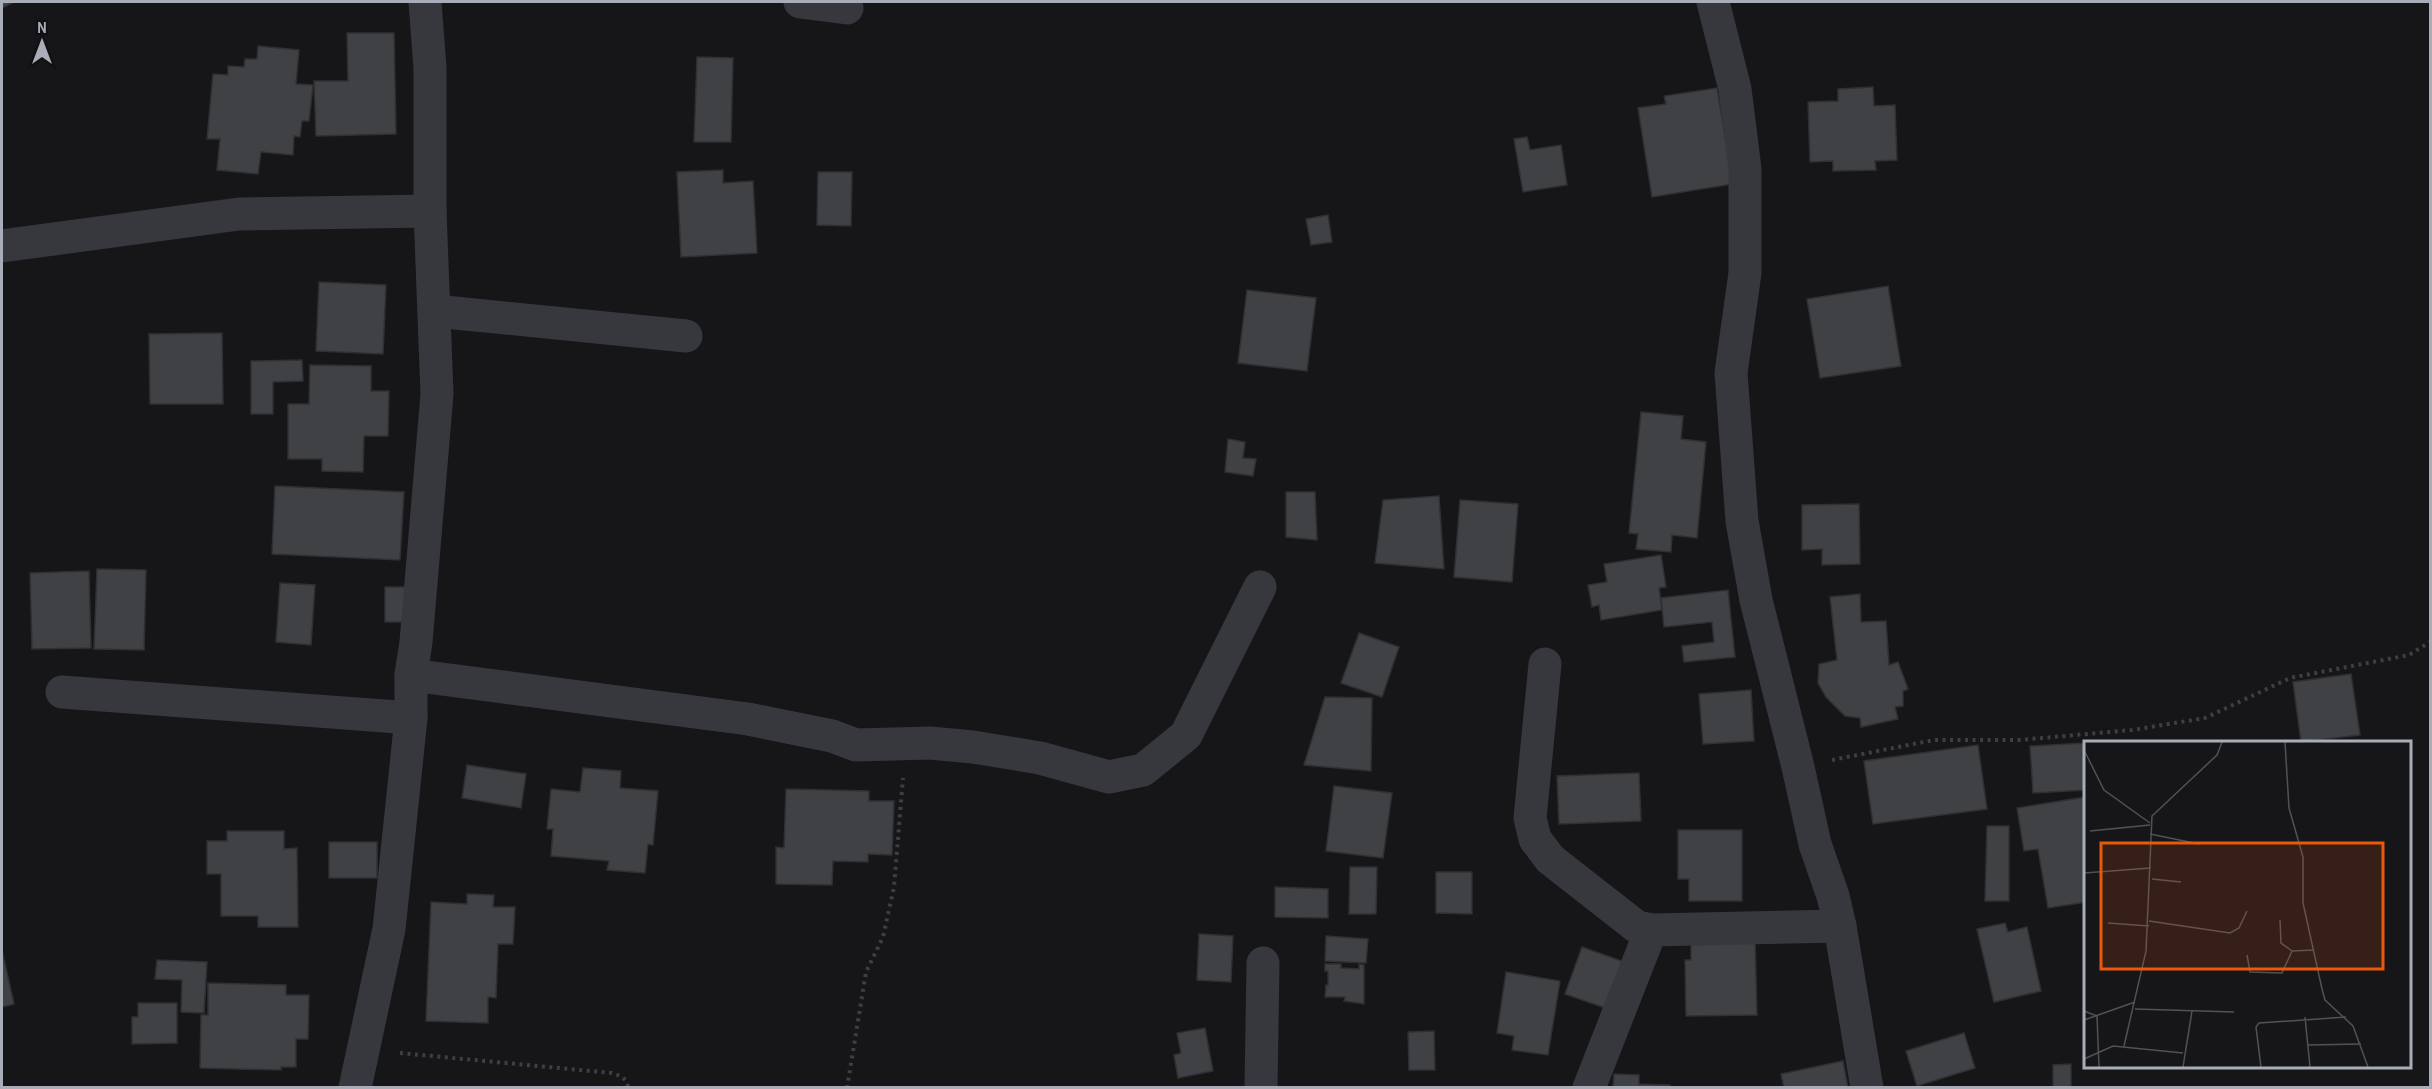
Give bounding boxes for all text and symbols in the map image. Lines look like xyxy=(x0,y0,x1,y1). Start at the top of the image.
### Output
north arrow xyxy=(12,12,72,72)
text: N xyxy=(37,16,47,38)
inset map xyxy=(2084,741,2411,1068)

